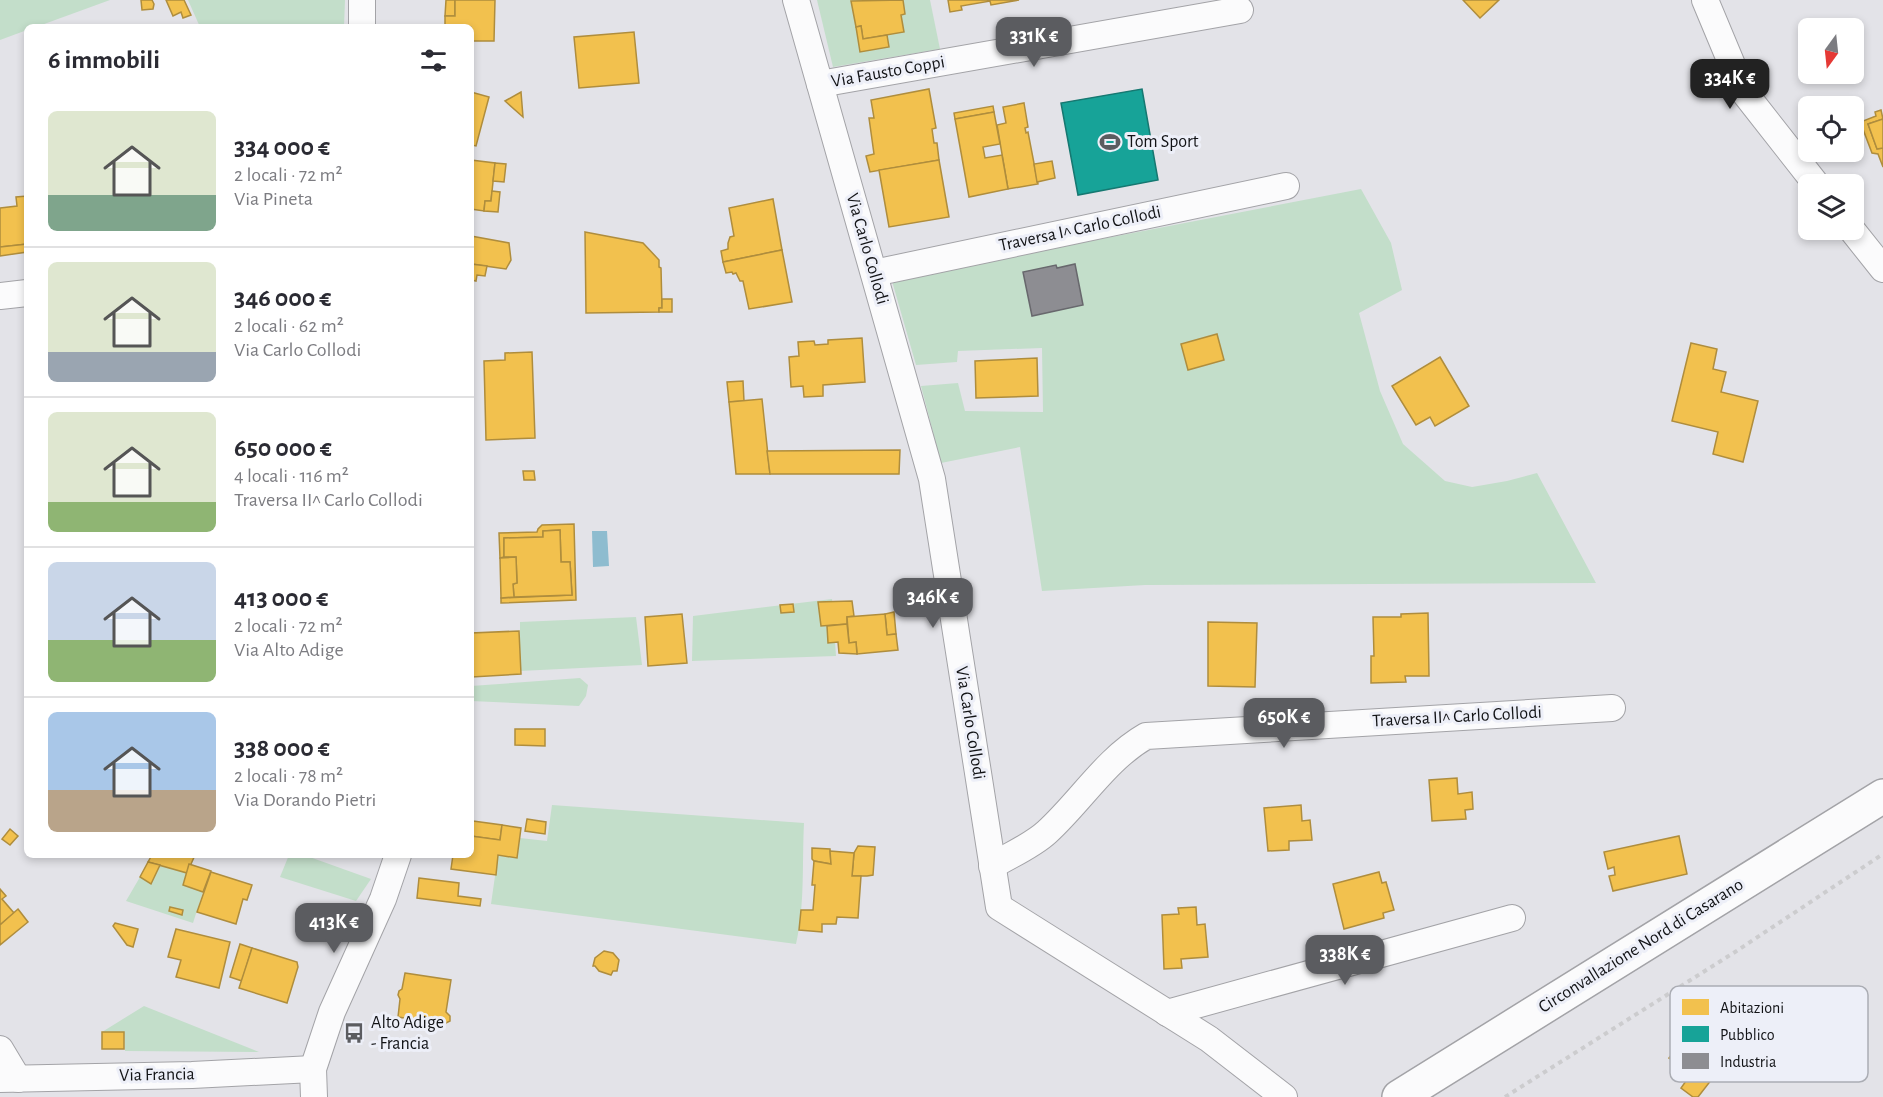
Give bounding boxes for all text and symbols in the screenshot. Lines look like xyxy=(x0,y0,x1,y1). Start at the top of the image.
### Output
pin: 331K € xyxy=(985,17,1083,68)
north arrow xyxy=(1798,18,1864,84)
map controls xyxy=(1798,18,1864,240)
text: 331K € xyxy=(1010,26,1058,46)
icon: filters xyxy=(417,44,450,77)
text: 6 immobili xyxy=(48,47,160,73)
street label: Via Fausto Coppi xyxy=(830,53,946,91)
pin: 334K € xyxy=(1681,59,1779,110)
text: 334K € xyxy=(1704,68,1756,88)
button: locate xyxy=(1798,96,1864,162)
sports icon: Tom Sport xyxy=(1098,130,1122,154)
place label: Tom Sport xyxy=(1127,133,1199,151)
text: 334 000 € xyxy=(234,134,330,160)
icon: home xyxy=(96,135,168,207)
text: 2 locali · 72 m² xyxy=(234,165,343,185)
button: layers xyxy=(1798,174,1864,240)
text: Via Pineta xyxy=(234,189,313,209)
street label: Via Carlo Collodi xyxy=(843,191,891,307)
street label: Traversa I^ Carlo Collodi xyxy=(997,203,1163,255)
text: 346 000 € xyxy=(234,285,331,311)
icon: home xyxy=(96,286,168,358)
text: 2 locali · 62 m² xyxy=(234,316,344,336)
text: Via Carlo Collodi xyxy=(234,340,361,360)
text: 650 000 € xyxy=(234,435,332,461)
icon: home xyxy=(96,436,168,508)
text: 4 locali · 116 m² xyxy=(234,466,349,486)
text: Traversa II^ Carlo Collodi xyxy=(234,490,423,510)
pin: 346K € xyxy=(884,578,982,629)
text: 413 000 € xyxy=(234,585,328,611)
icon: home xyxy=(96,586,168,658)
text: 346K € xyxy=(907,587,959,607)
text: 2 locali · 72 m² xyxy=(234,616,343,636)
text: Via Alto Adige xyxy=(234,640,344,660)
street label: Via Carlo Collodi xyxy=(952,665,988,781)
pin: 650K € xyxy=(1235,698,1333,749)
street label: Traversa II^ Carlo Collodi xyxy=(1372,704,1542,730)
text: 650K € xyxy=(1258,707,1310,727)
text: 338 000 € xyxy=(234,735,330,761)
icon: home xyxy=(96,736,168,808)
text: 2 locali · 78 m² xyxy=(234,766,343,786)
text: Via Dorando Pietri xyxy=(234,790,376,810)
street label: Circonvallazione Nord di Casarano xyxy=(1535,875,1747,1017)
pin: 413K € xyxy=(285,903,383,954)
text: 413K € xyxy=(309,912,359,932)
pin: 338K € xyxy=(1296,935,1394,986)
text: 338K € xyxy=(1319,944,1371,964)
legend xyxy=(1670,986,1868,1082)
text: Abitazioni xyxy=(1720,1000,1784,1016)
place label: Alto Adige - Francia xyxy=(371,1014,444,1053)
bus stop icon: Alto Adige - Francia xyxy=(342,1021,366,1045)
text: Pubblico xyxy=(1720,1027,1775,1043)
text: Industria xyxy=(1720,1054,1776,1070)
street label: Via Francia xyxy=(119,1065,195,1085)

